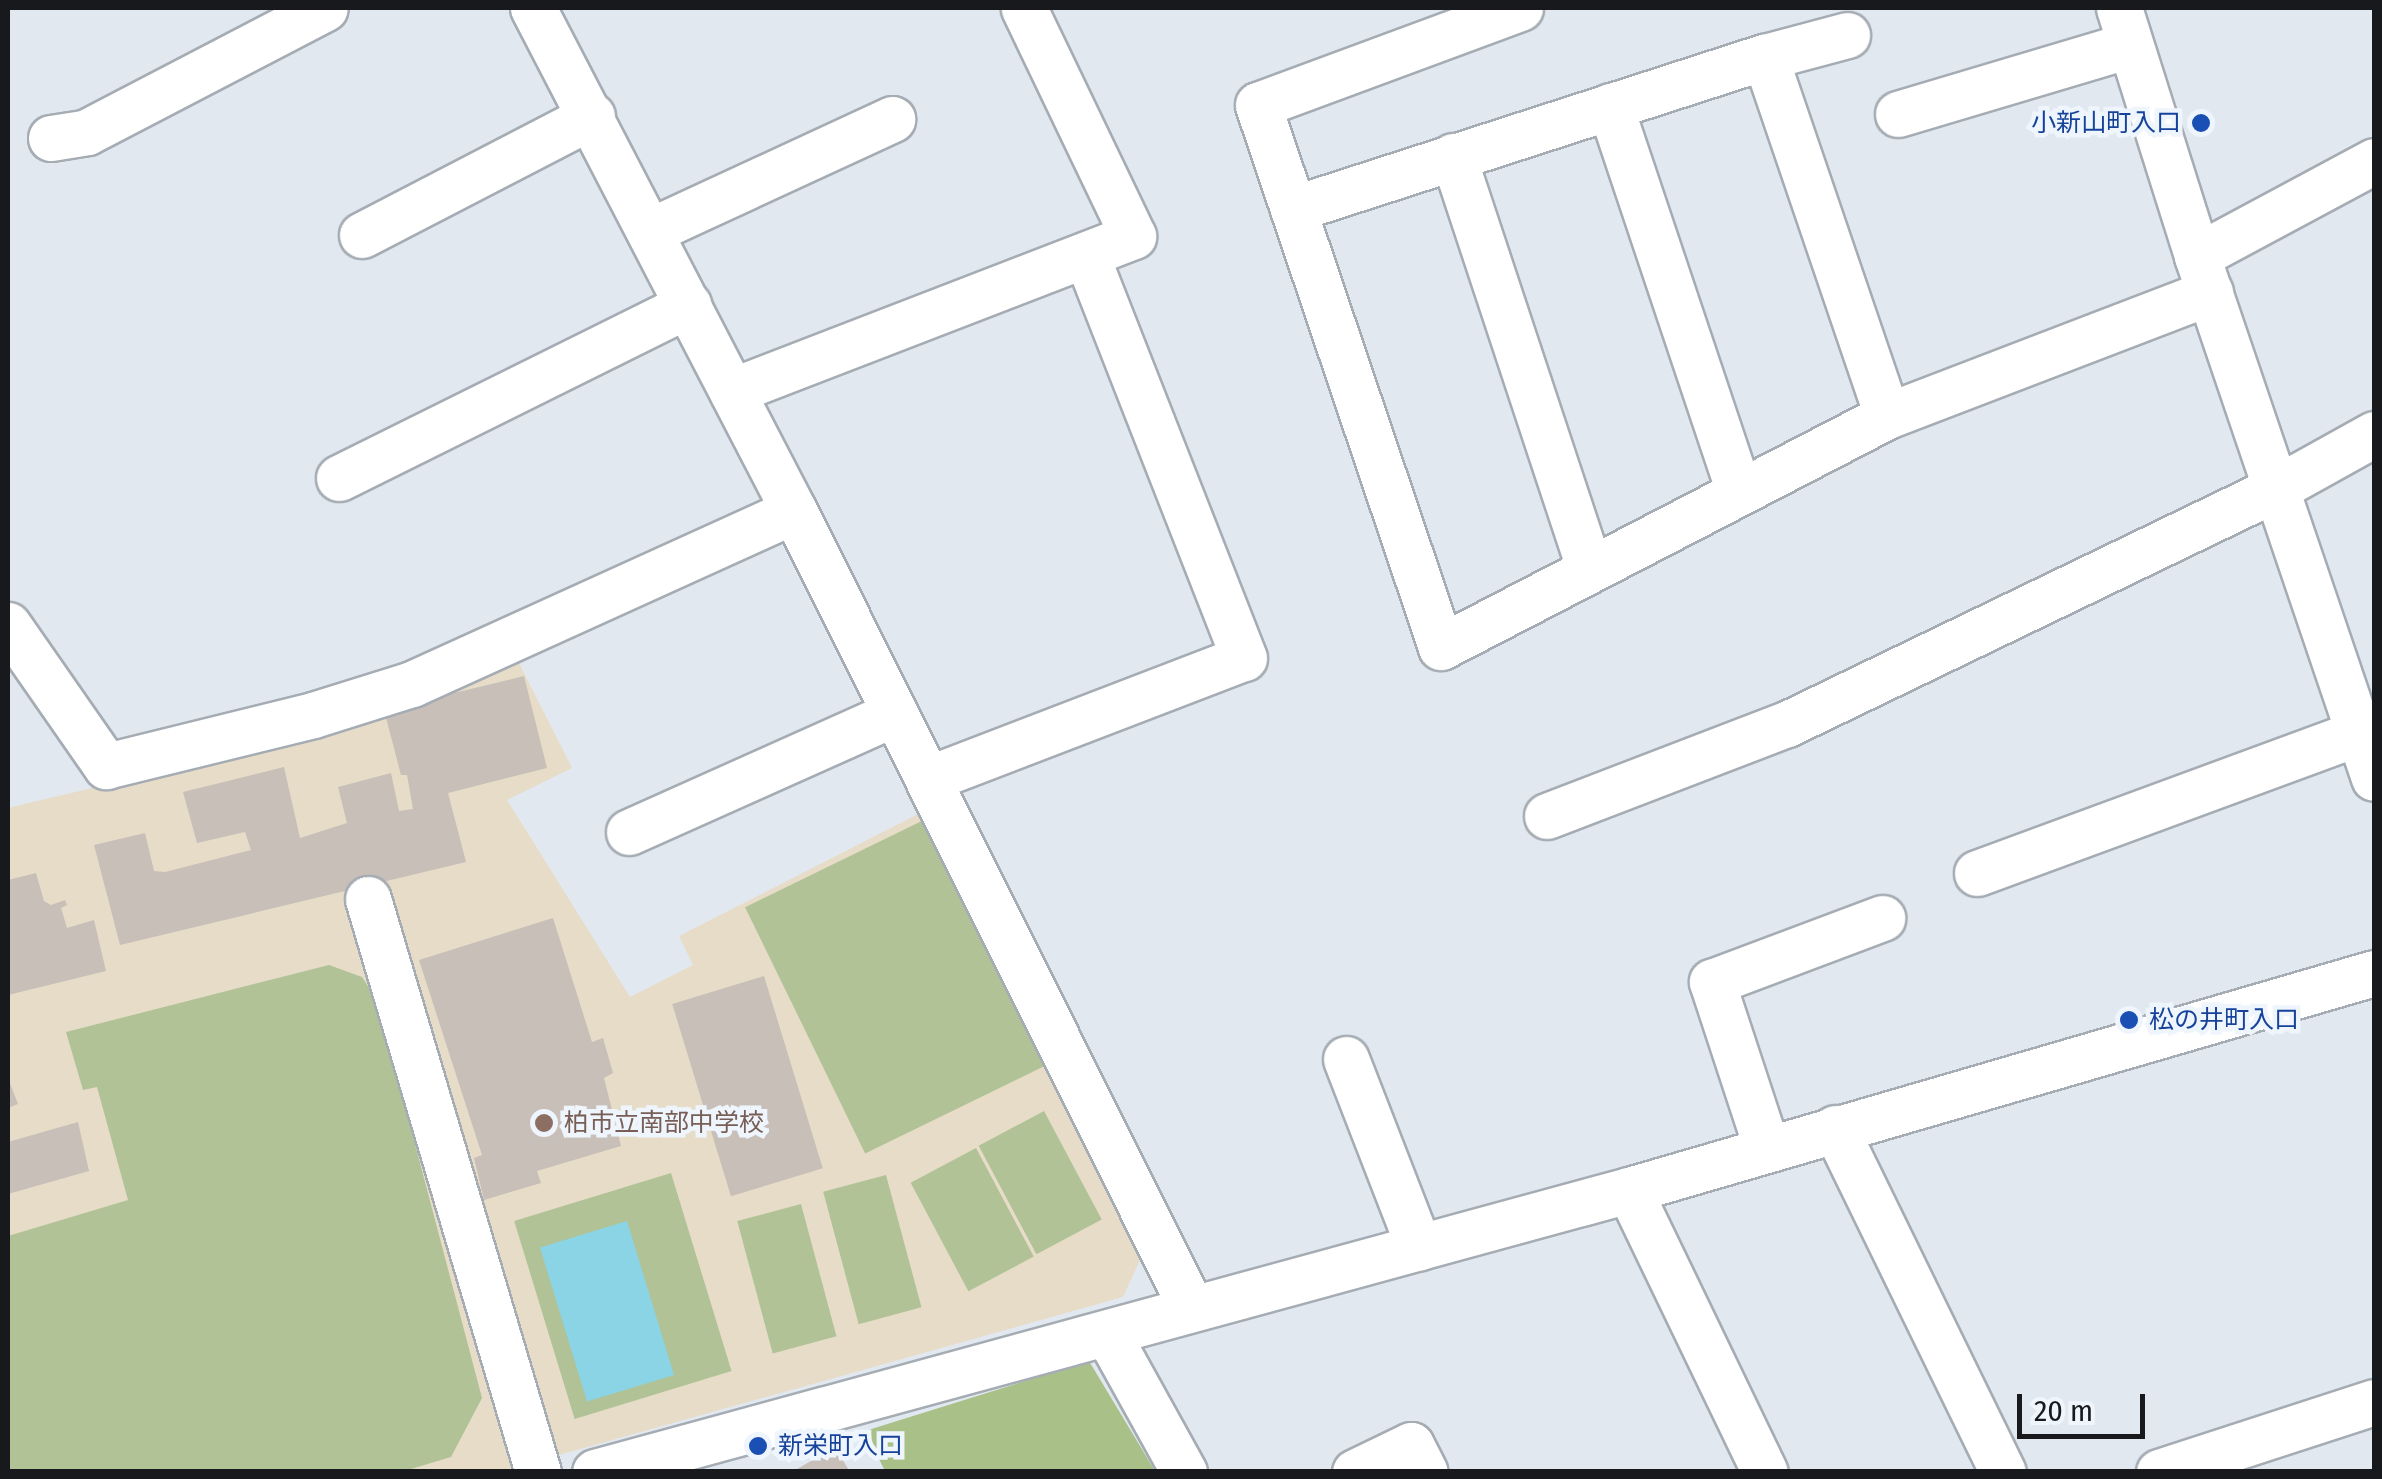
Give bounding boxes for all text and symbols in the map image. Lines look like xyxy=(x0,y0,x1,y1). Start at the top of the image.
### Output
place label: 小新山町入口 xyxy=(2031,108,2181,138)
marker: 小新山町入口 xyxy=(2190,112,2212,134)
place label: 松の井町入口 xyxy=(2149,1005,2299,1035)
marker: 松の井町入口 xyxy=(2118,1009,2140,1031)
place label: 柏市立南部中学校 xyxy=(564,1108,764,1138)
marker: 柏市立南部中学校 xyxy=(533,1112,555,1134)
scale bar xyxy=(2022,1374,2150,1436)
text: 20 m xyxy=(2034,1393,2093,1429)
place label: 新栄町入口 xyxy=(778,1431,903,1461)
marker: 新栄町入口 xyxy=(747,1435,769,1457)

